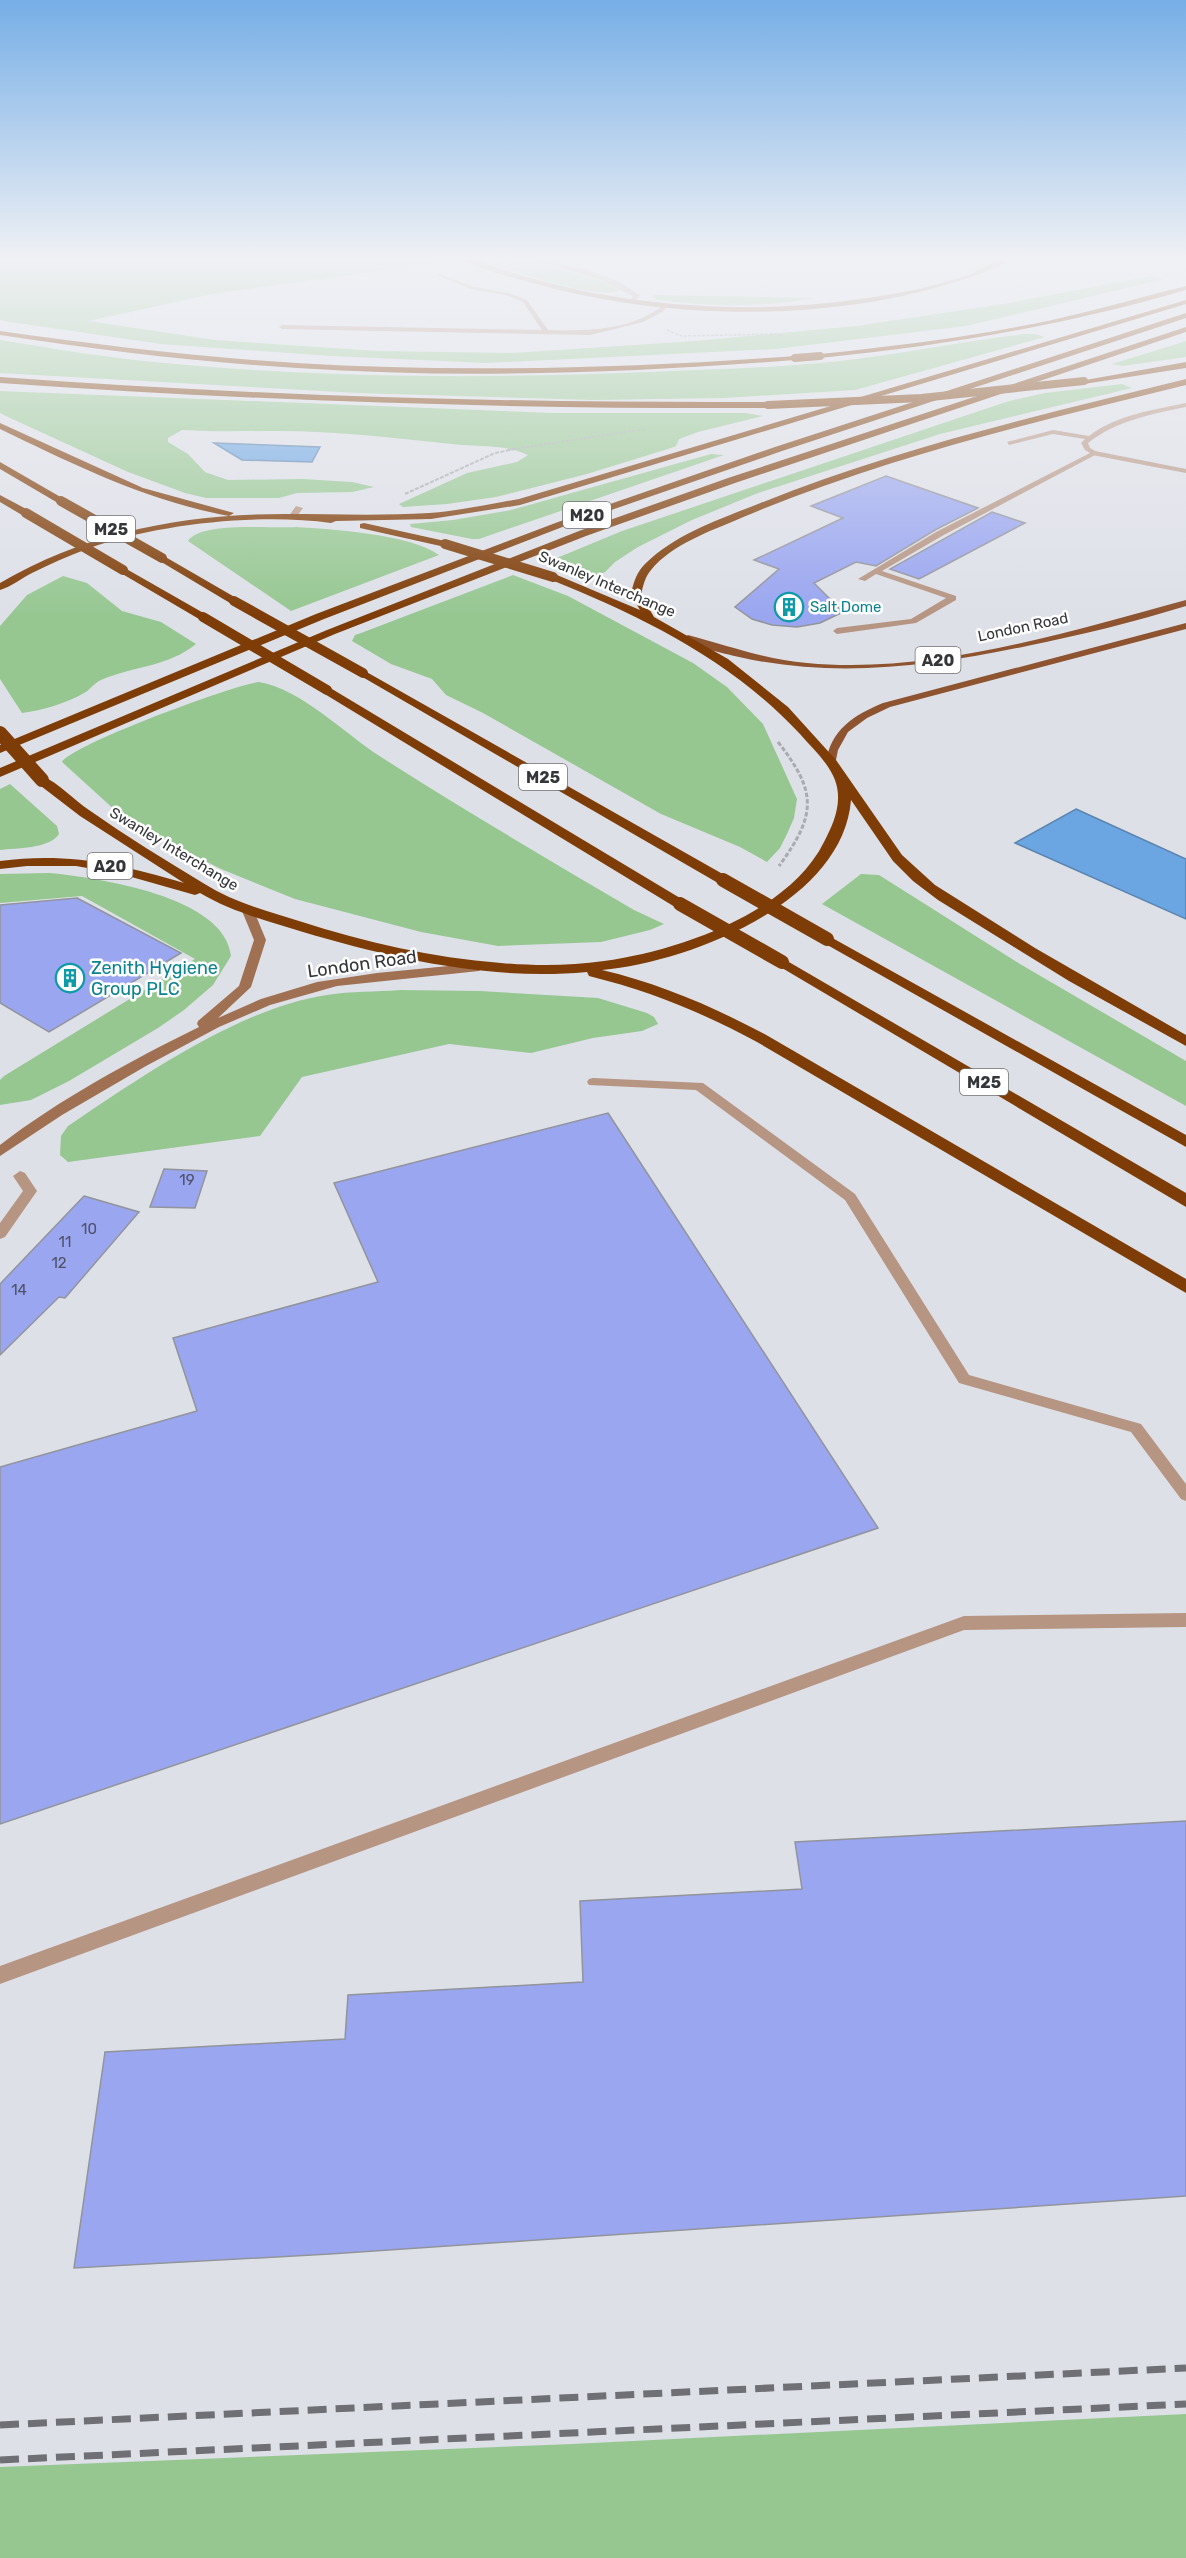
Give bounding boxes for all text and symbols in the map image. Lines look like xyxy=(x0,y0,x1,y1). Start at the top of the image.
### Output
road number: M20 xyxy=(563,502,611,528)
road number: M25 xyxy=(87,516,135,542)
street label: Swanley Interchange xyxy=(536,547,678,621)
building icon: Salt Dome xyxy=(773,591,805,623)
place label: Salt Dome xyxy=(810,598,881,616)
street label: London Road xyxy=(976,609,1070,645)
road number: A20 xyxy=(916,647,960,673)
road number: M25 xyxy=(519,764,567,790)
street label: Swanley Interchange xyxy=(106,803,242,895)
road number: A20 xyxy=(88,853,132,879)
street label: London Road xyxy=(306,945,418,983)
place label: Zenith Hygiene Group PLC xyxy=(91,957,218,1000)
building icon: Zenith Hygiene Group PLC xyxy=(54,962,86,994)
road number: M25 xyxy=(960,1069,1008,1095)
house number: 19 xyxy=(179,1171,195,1189)
house number: 10 xyxy=(81,1220,97,1238)
house number: 11 xyxy=(59,1233,71,1251)
house number: 12 xyxy=(51,1254,67,1272)
house number: 14 xyxy=(11,1281,27,1299)

